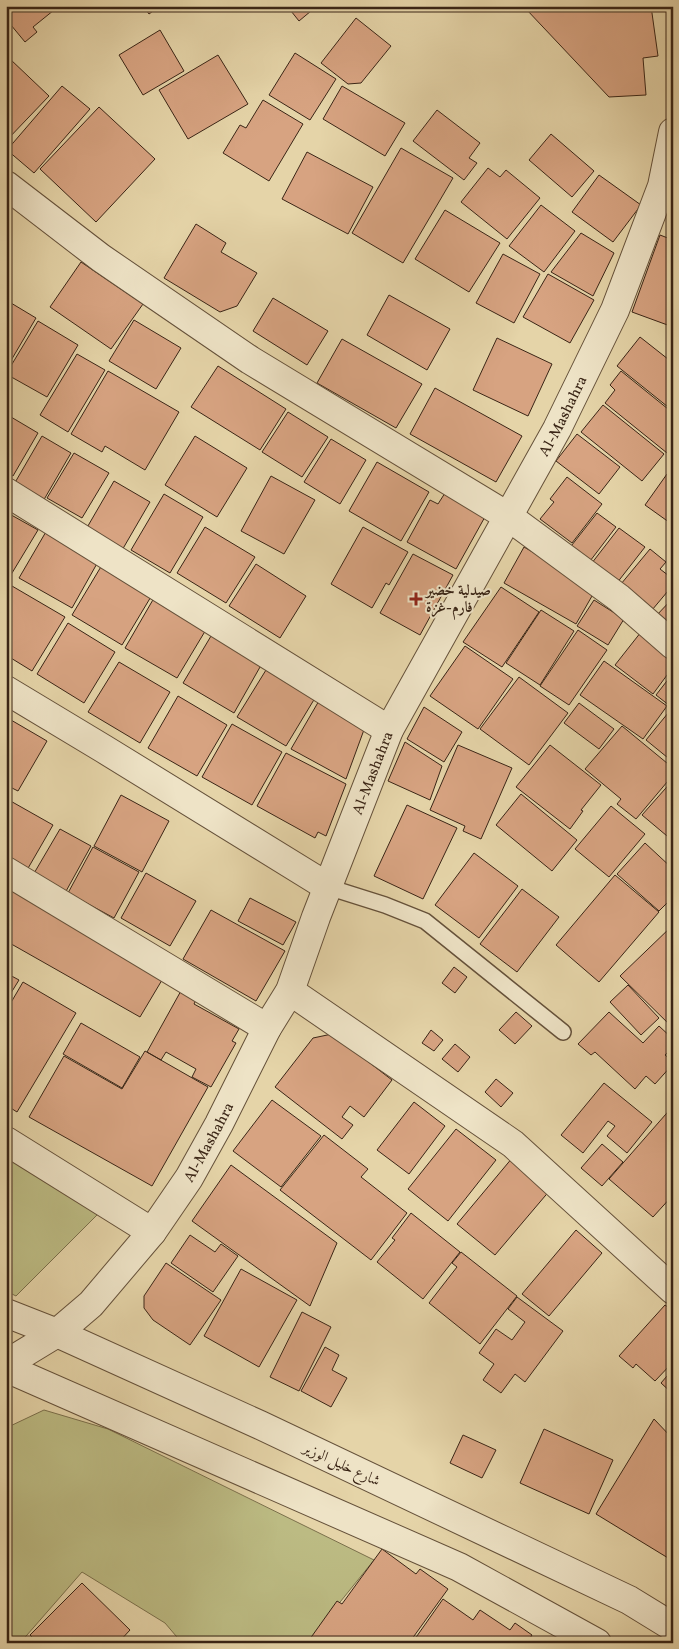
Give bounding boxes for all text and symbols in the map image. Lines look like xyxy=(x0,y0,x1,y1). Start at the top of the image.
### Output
street label: Al-Mashahra xyxy=(535,373,593,461)
place label: صيدلية خضير فارم-غزة xyxy=(424,581,491,620)
marker: صيدلية خضير فارم-غزة xyxy=(410,593,422,605)
street label: Al-Mashahra xyxy=(348,729,399,818)
street label: Al-Mashahra xyxy=(180,1099,240,1187)
street label: شارع خليل الوزير xyxy=(297,1437,383,1493)

